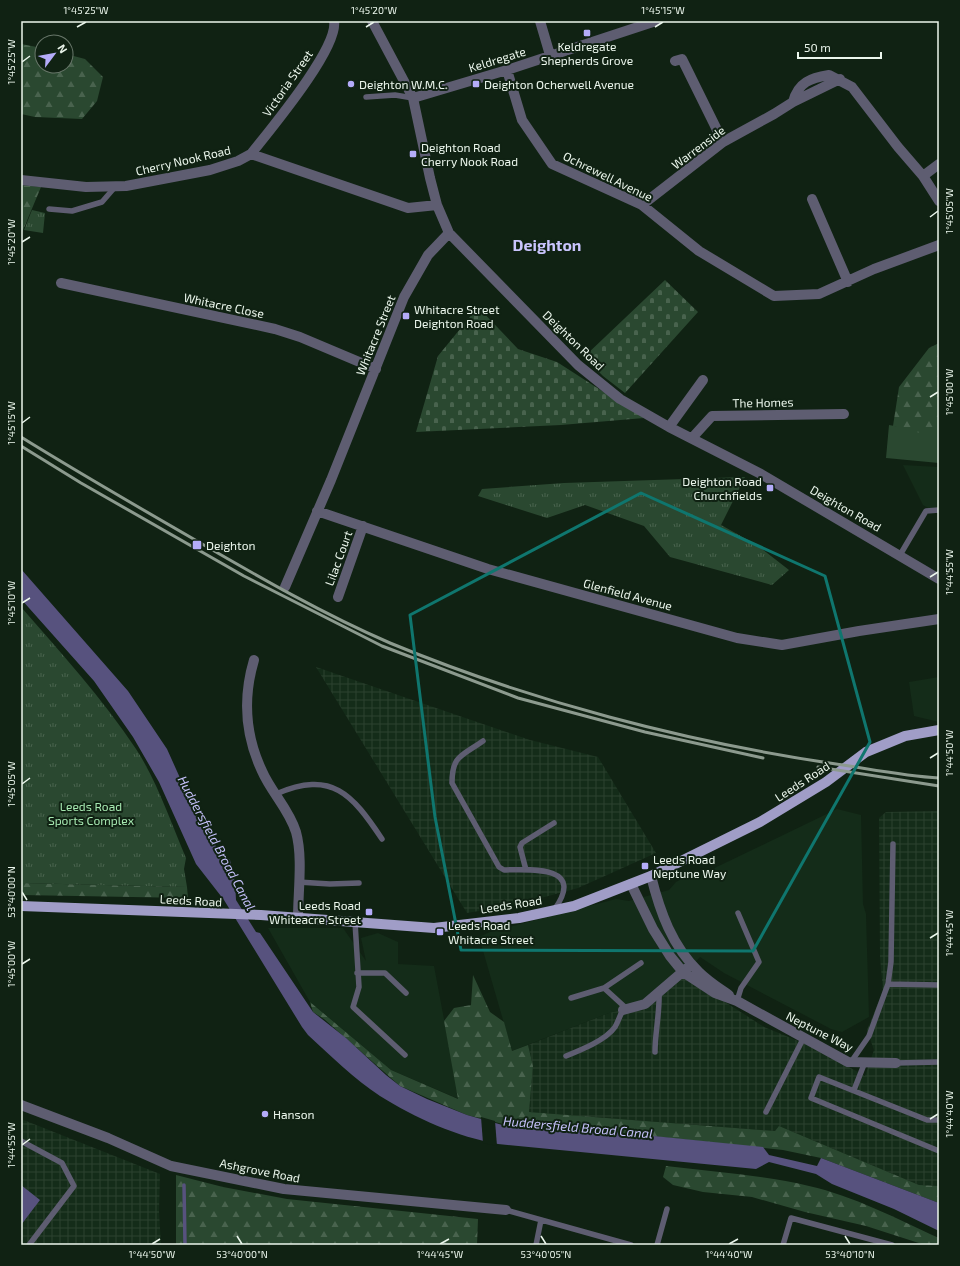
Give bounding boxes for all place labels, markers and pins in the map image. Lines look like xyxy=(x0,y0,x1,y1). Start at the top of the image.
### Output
marker: Keldregate Shepherds Grove xyxy=(582,28,592,38)
place label: Keldregate Shepherds Grove xyxy=(541,39,633,67)
place label: Deighton W.M.C. xyxy=(359,77,448,91)
place label: Deighton Ocherwell Avenue xyxy=(484,77,634,91)
marker: Deighton W.M.C. xyxy=(346,79,356,89)
marker: Deighton Ocherwell Avenue xyxy=(471,79,481,89)
place label: Deighton Road Cherry Nook Road xyxy=(421,140,518,168)
marker: Deighton Road Cherry Nook Road xyxy=(408,149,418,159)
place label: Whitacre Street Deighton Road xyxy=(414,302,500,330)
marker: Whitacre Street Deighton Road xyxy=(401,311,411,321)
place label: Deighton Road Churchfields xyxy=(682,474,762,502)
marker: Deighton Road Churchfields xyxy=(765,483,775,493)
place label: Deighton xyxy=(206,538,255,552)
marker: Deighton xyxy=(191,539,203,551)
place label: Leeds Road Neptune Way xyxy=(653,852,727,880)
marker: Leeds Road Neptune Way xyxy=(640,861,650,871)
place label: Leeds Road Whiteacre Street xyxy=(269,898,361,926)
marker: Leeds Road Whiteacre Street xyxy=(364,907,374,917)
place label: Leeds Road Whitacre Street xyxy=(448,918,534,946)
marker: Leeds Road Whitacre Street xyxy=(435,927,445,937)
place label: Hanson xyxy=(273,1107,314,1121)
marker: Hanson xyxy=(260,1109,270,1119)

